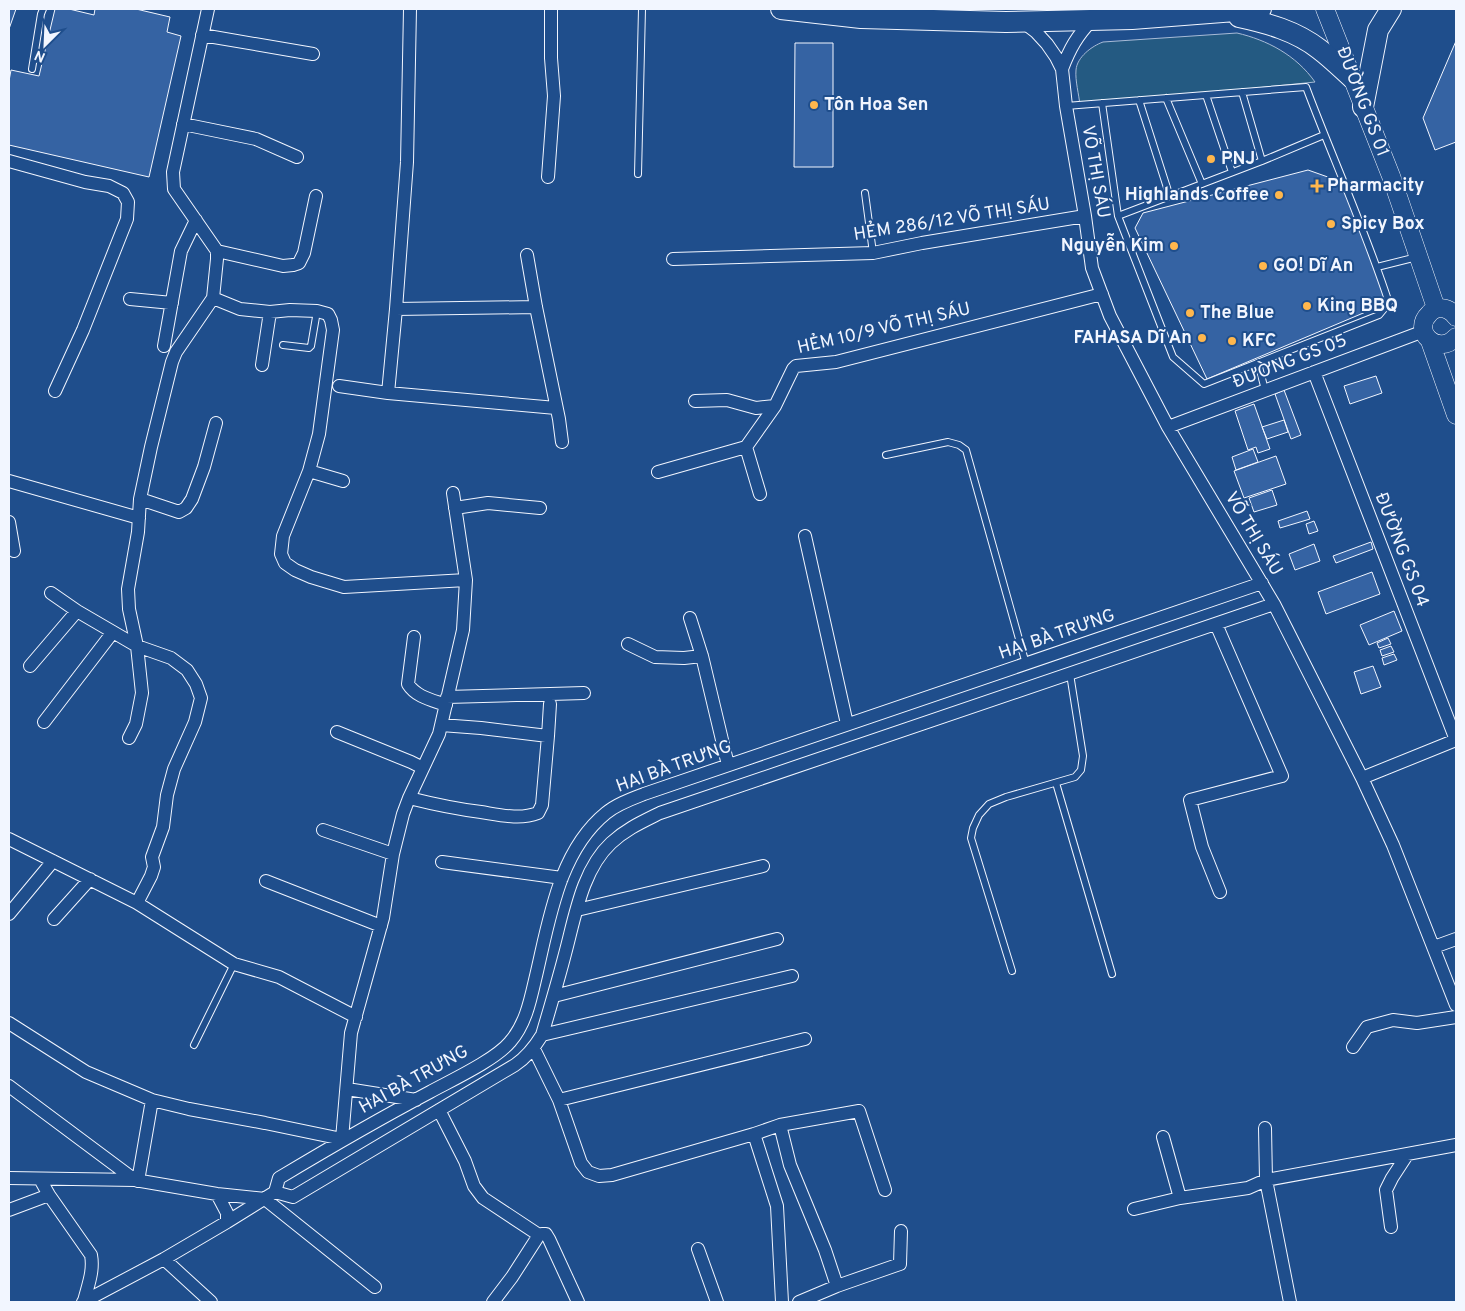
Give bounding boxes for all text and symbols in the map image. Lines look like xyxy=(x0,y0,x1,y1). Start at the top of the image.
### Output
north arrow xyxy=(20,20,70,70)
street label: ĐƯỜNG GS 01 xyxy=(1330,43,1395,160)
text: N xyxy=(32,46,48,65)
place label: Tôn Hoa Sen xyxy=(824,94,929,117)
marker: Tôn Hoa Sen xyxy=(808,99,820,111)
street label: VÕ THỊ SÁU xyxy=(1076,123,1116,220)
place label: PNJ xyxy=(1221,148,1255,171)
marker: PNJ xyxy=(1205,153,1217,165)
place label: Pharmacity xyxy=(1327,175,1424,198)
marker: Pharmacity xyxy=(1311,180,1323,192)
place label: Highlands Coffee xyxy=(1125,184,1269,207)
marker: Highlands Coffee xyxy=(1273,189,1285,201)
street label: HẺM 286/12 VÕ THỊ SÁU xyxy=(852,190,1052,247)
place label: Spicy Box xyxy=(1341,213,1425,236)
marker: Spicy Box xyxy=(1325,218,1337,230)
place label: Nguyễn Kim xyxy=(1061,233,1164,258)
marker: Nguyễn Kim xyxy=(1168,240,1180,252)
place label: GO! Dĩ An xyxy=(1273,255,1353,278)
marker: GO! Dĩ An xyxy=(1257,260,1269,272)
street label: HẺM 10/9 VÕ THỊ SÁU xyxy=(794,295,973,360)
place label: King BBQ xyxy=(1317,295,1398,318)
marker: King BBQ xyxy=(1301,300,1313,312)
place label: The Blue xyxy=(1200,302,1274,325)
marker: The Blue xyxy=(1184,307,1196,319)
place label: FAHASA Dĩ An xyxy=(1074,327,1192,350)
street label: ĐƯỜNG GS 05 xyxy=(1229,328,1350,394)
place label: KFC xyxy=(1242,330,1276,353)
marker: FAHASA Dĩ An xyxy=(1196,332,1208,344)
marker: KFC xyxy=(1226,335,1238,347)
street label: VÕ THỊ SÁU xyxy=(1219,487,1289,580)
street label: ĐƯỜNG GS 04 xyxy=(1369,489,1435,610)
street label: HAI BÀ TRƯNG xyxy=(995,602,1118,666)
street label: HAI BÀ TRƯNG xyxy=(612,734,735,799)
street label: HAI BÀ TRƯNG xyxy=(354,1039,473,1120)

